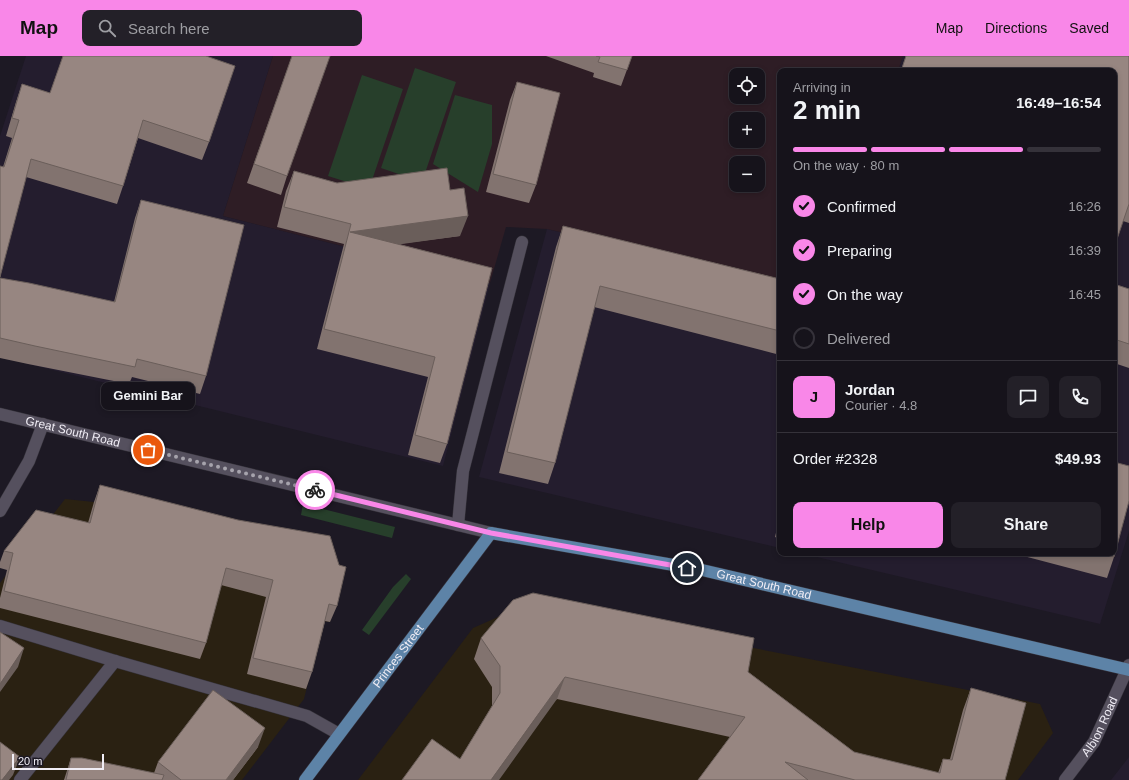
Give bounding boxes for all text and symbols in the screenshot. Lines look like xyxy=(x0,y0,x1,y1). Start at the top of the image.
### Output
search box xyxy=(82,10,362,46)
text: Map xyxy=(20,17,58,38)
icon: search xyxy=(96,17,118,39)
text: Search here xyxy=(128,20,210,37)
text: Map xyxy=(936,20,963,36)
text: Directions xyxy=(985,20,1047,36)
text: Saved xyxy=(1069,20,1109,36)
map controls xyxy=(729,68,765,192)
button: locate xyxy=(729,68,765,104)
text: Arriving in xyxy=(793,80,851,95)
text: 16:49–16:54 xyxy=(1016,94,1101,111)
text: 2 min xyxy=(793,95,861,125)
button: + xyxy=(729,112,765,148)
button: − xyxy=(729,156,765,192)
text: On the way · 80 m xyxy=(793,158,899,173)
icon: check xyxy=(793,195,815,217)
text: Confirmed xyxy=(827,198,896,215)
text: 16:26 xyxy=(1068,199,1101,214)
icon: check xyxy=(793,239,815,261)
text: Preparing xyxy=(827,242,892,259)
text: 16:39 xyxy=(1068,243,1101,258)
icon: check xyxy=(793,283,815,305)
text: On the way xyxy=(827,286,903,303)
text: 16:45 xyxy=(1068,287,1101,302)
text: Delivered xyxy=(827,330,890,347)
button: chat xyxy=(1007,376,1049,418)
button: phone xyxy=(1059,376,1101,418)
text: Jordan xyxy=(845,381,895,398)
callout: Gemini Bar xyxy=(101,382,195,410)
text: Gemini Bar xyxy=(113,388,183,403)
text: J xyxy=(810,388,818,405)
text: Courier · 4.8 xyxy=(845,398,917,413)
street label: Great South Road xyxy=(24,413,122,450)
pin xyxy=(131,433,165,467)
icon: bag xyxy=(137,439,159,461)
text: Order #2328 xyxy=(793,450,877,467)
text: $49.93 xyxy=(1055,450,1101,467)
courier xyxy=(295,470,335,510)
icon: bike xyxy=(304,479,326,501)
button: Help xyxy=(793,502,943,548)
button: Share xyxy=(951,502,1101,548)
pin xyxy=(670,551,704,585)
icon: home xyxy=(676,557,698,579)
street label: Great South Road xyxy=(715,567,813,602)
street label: Princes Street xyxy=(370,621,427,691)
street label: Albion Road xyxy=(1078,695,1121,759)
scale bar xyxy=(12,752,104,771)
text: 20 m xyxy=(18,755,42,767)

